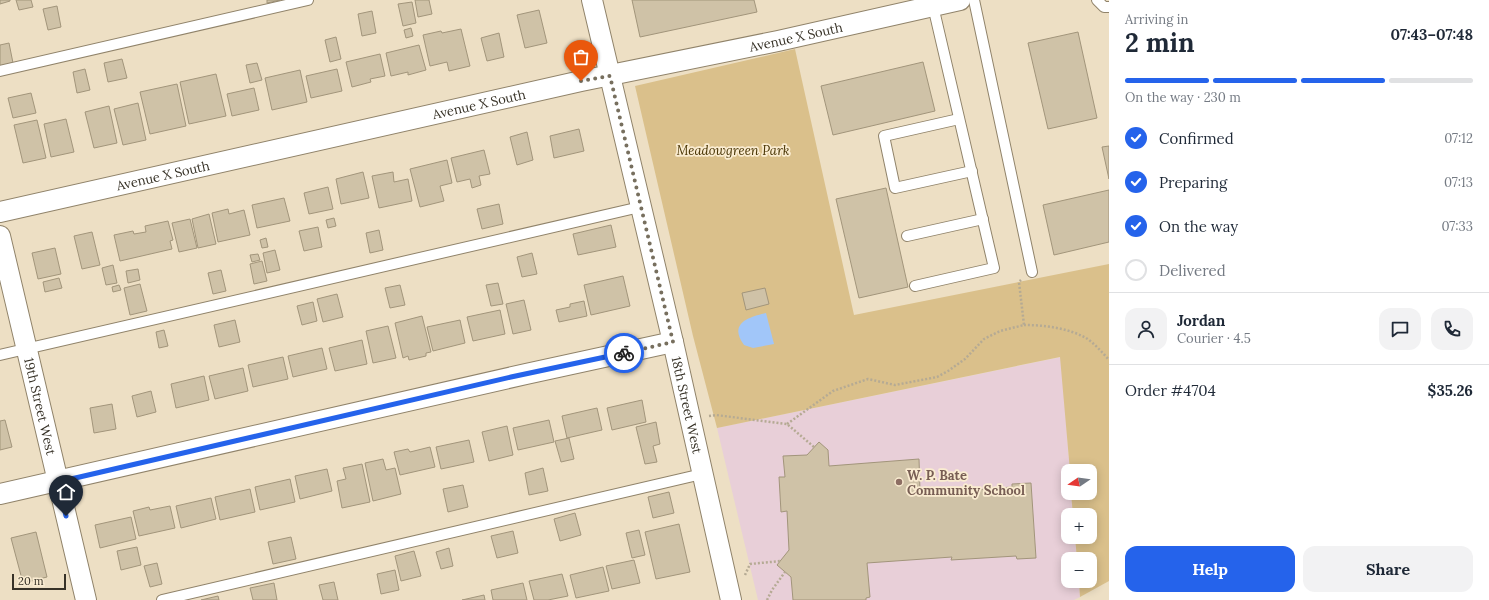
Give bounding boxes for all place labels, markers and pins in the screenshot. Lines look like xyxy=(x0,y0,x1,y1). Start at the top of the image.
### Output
pin xyxy=(564,40,598,81)
place label: W. P. Bate Community School xyxy=(907,467,1025,499)
pin xyxy=(49,475,83,516)
marker: W. P. Bate Community School xyxy=(894,477,904,487)

